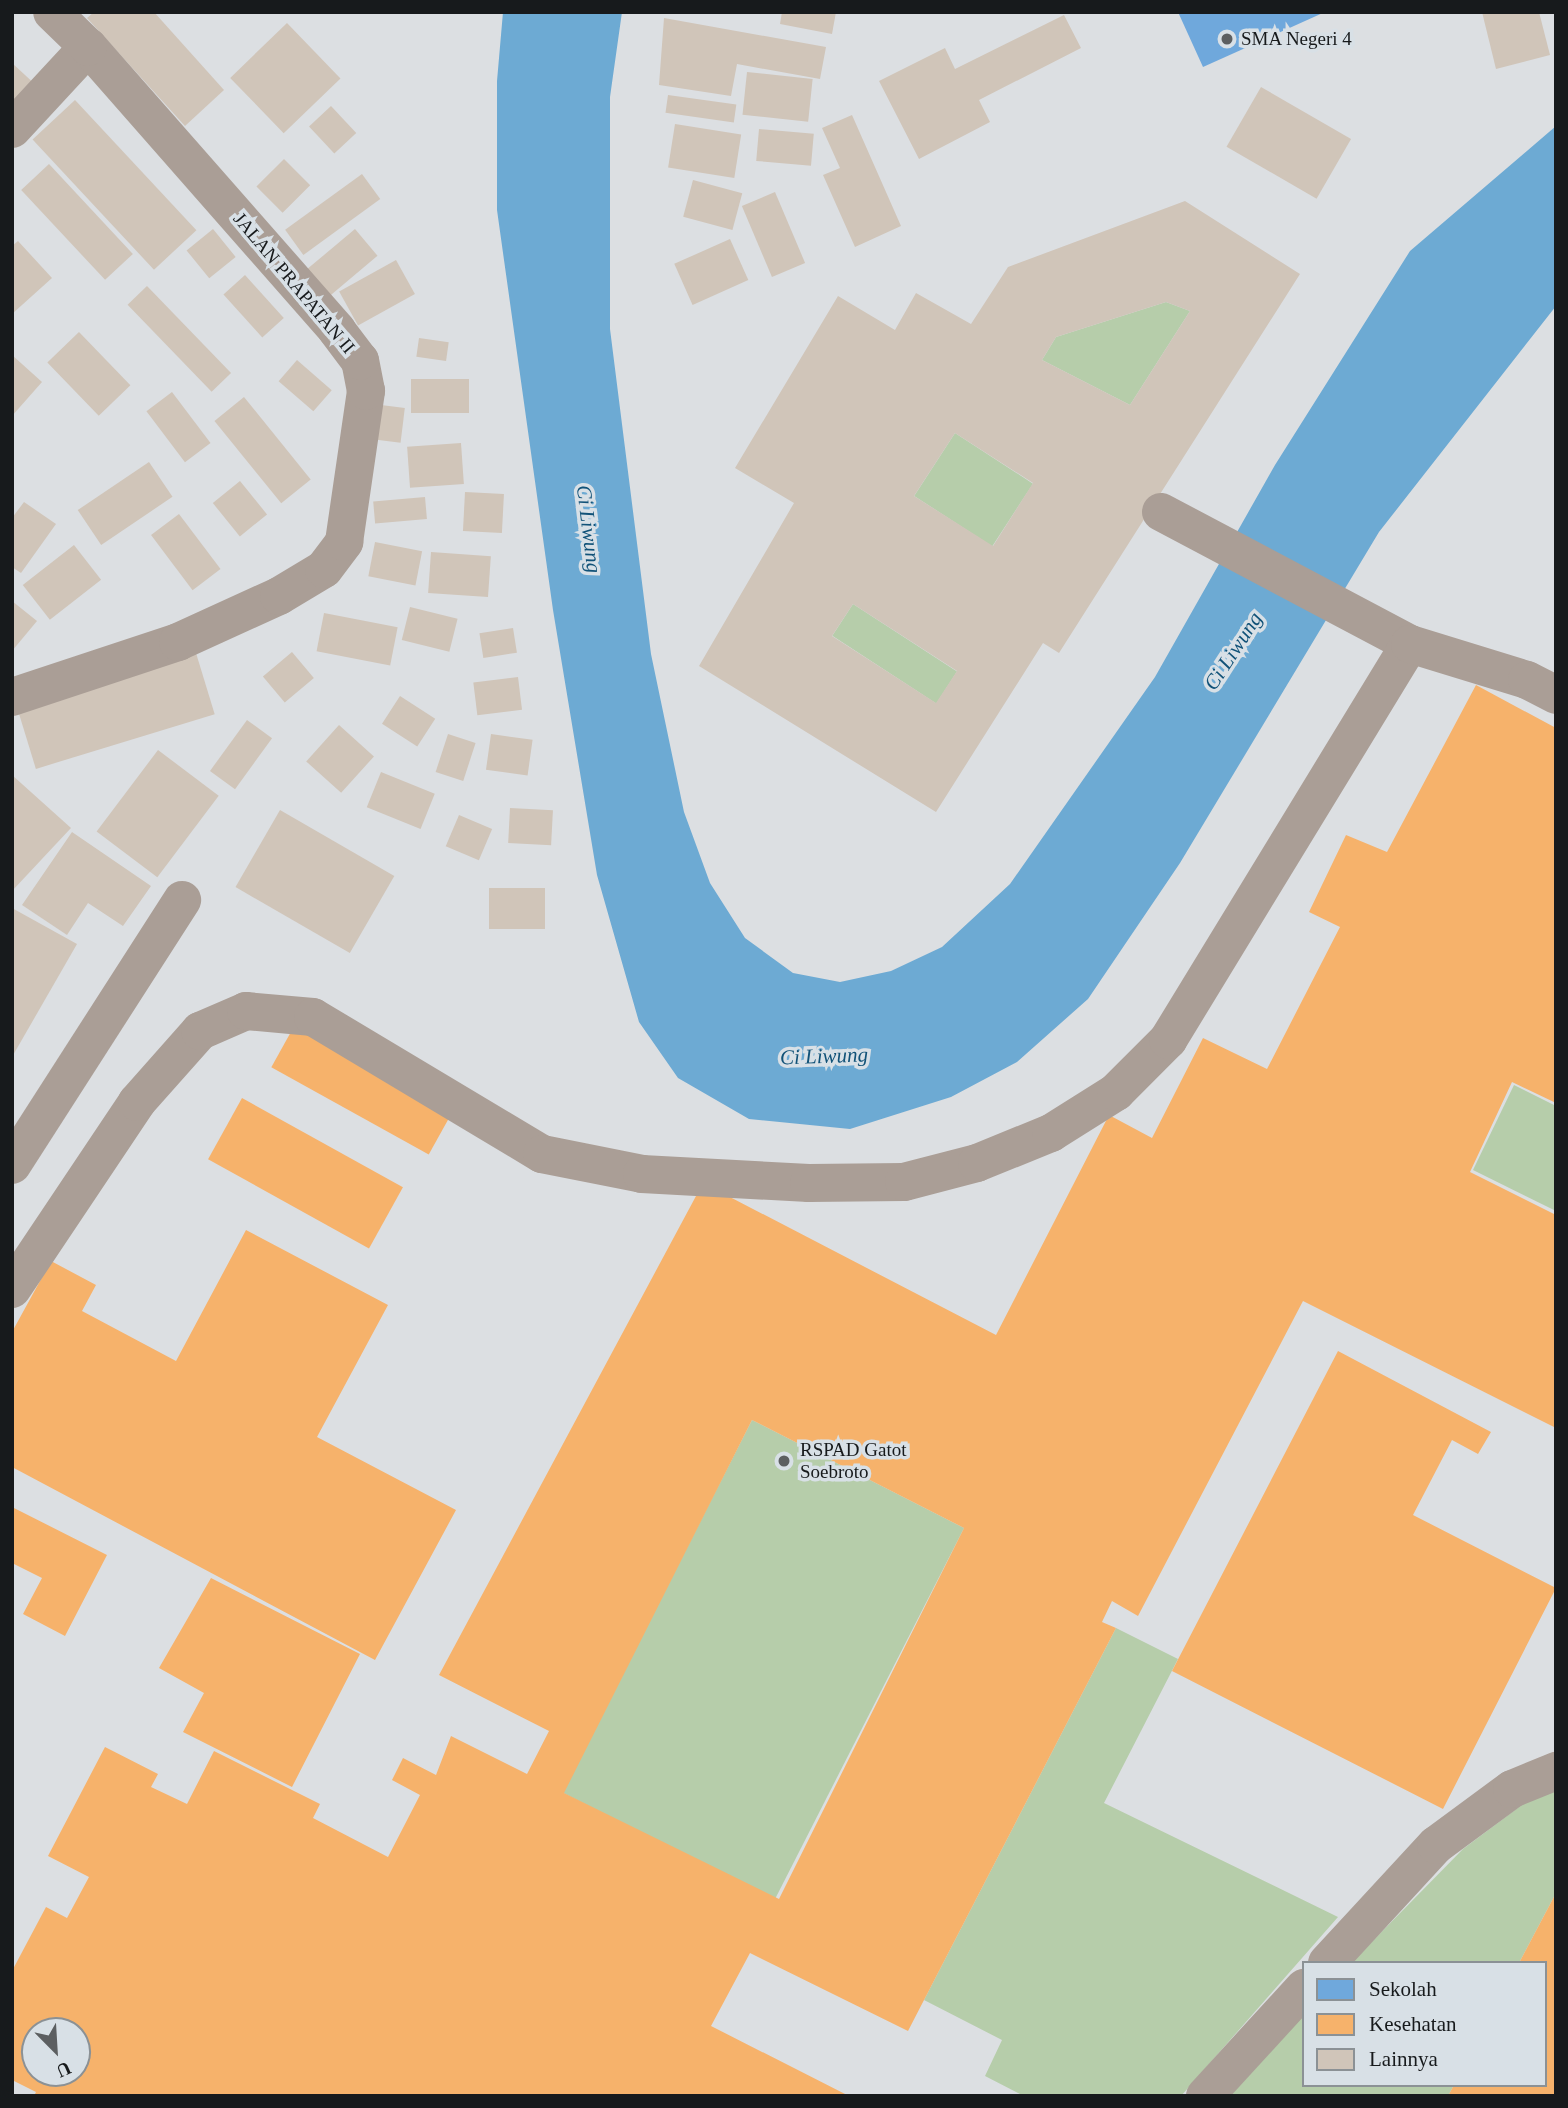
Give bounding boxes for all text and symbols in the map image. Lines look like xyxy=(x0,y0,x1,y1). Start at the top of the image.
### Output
place label: SMA Negeri 4 xyxy=(1241,28,1353,50)
marker: SMA Negeri 4 xyxy=(1219,31,1235,47)
street label: JALAN PRAPATAN II xyxy=(228,208,360,358)
water label: Ci Liwung xyxy=(571,484,607,574)
water label: Ci Liwung xyxy=(1198,607,1268,695)
water label: Ci Liwung xyxy=(780,1042,868,1070)
place label: RSPAD Gatot Soebroto xyxy=(800,1439,906,1483)
marker: RSPAD Gatot Soebroto xyxy=(774,1451,794,1471)
legend xyxy=(1302,1961,1547,2087)
text: Sekolah xyxy=(1369,1977,1437,2001)
text: Kesehatan xyxy=(1369,2012,1456,2036)
north arrow xyxy=(21,2017,91,2087)
text: Lainnya xyxy=(1369,2047,1438,2071)
text: U xyxy=(53,2057,74,2082)

